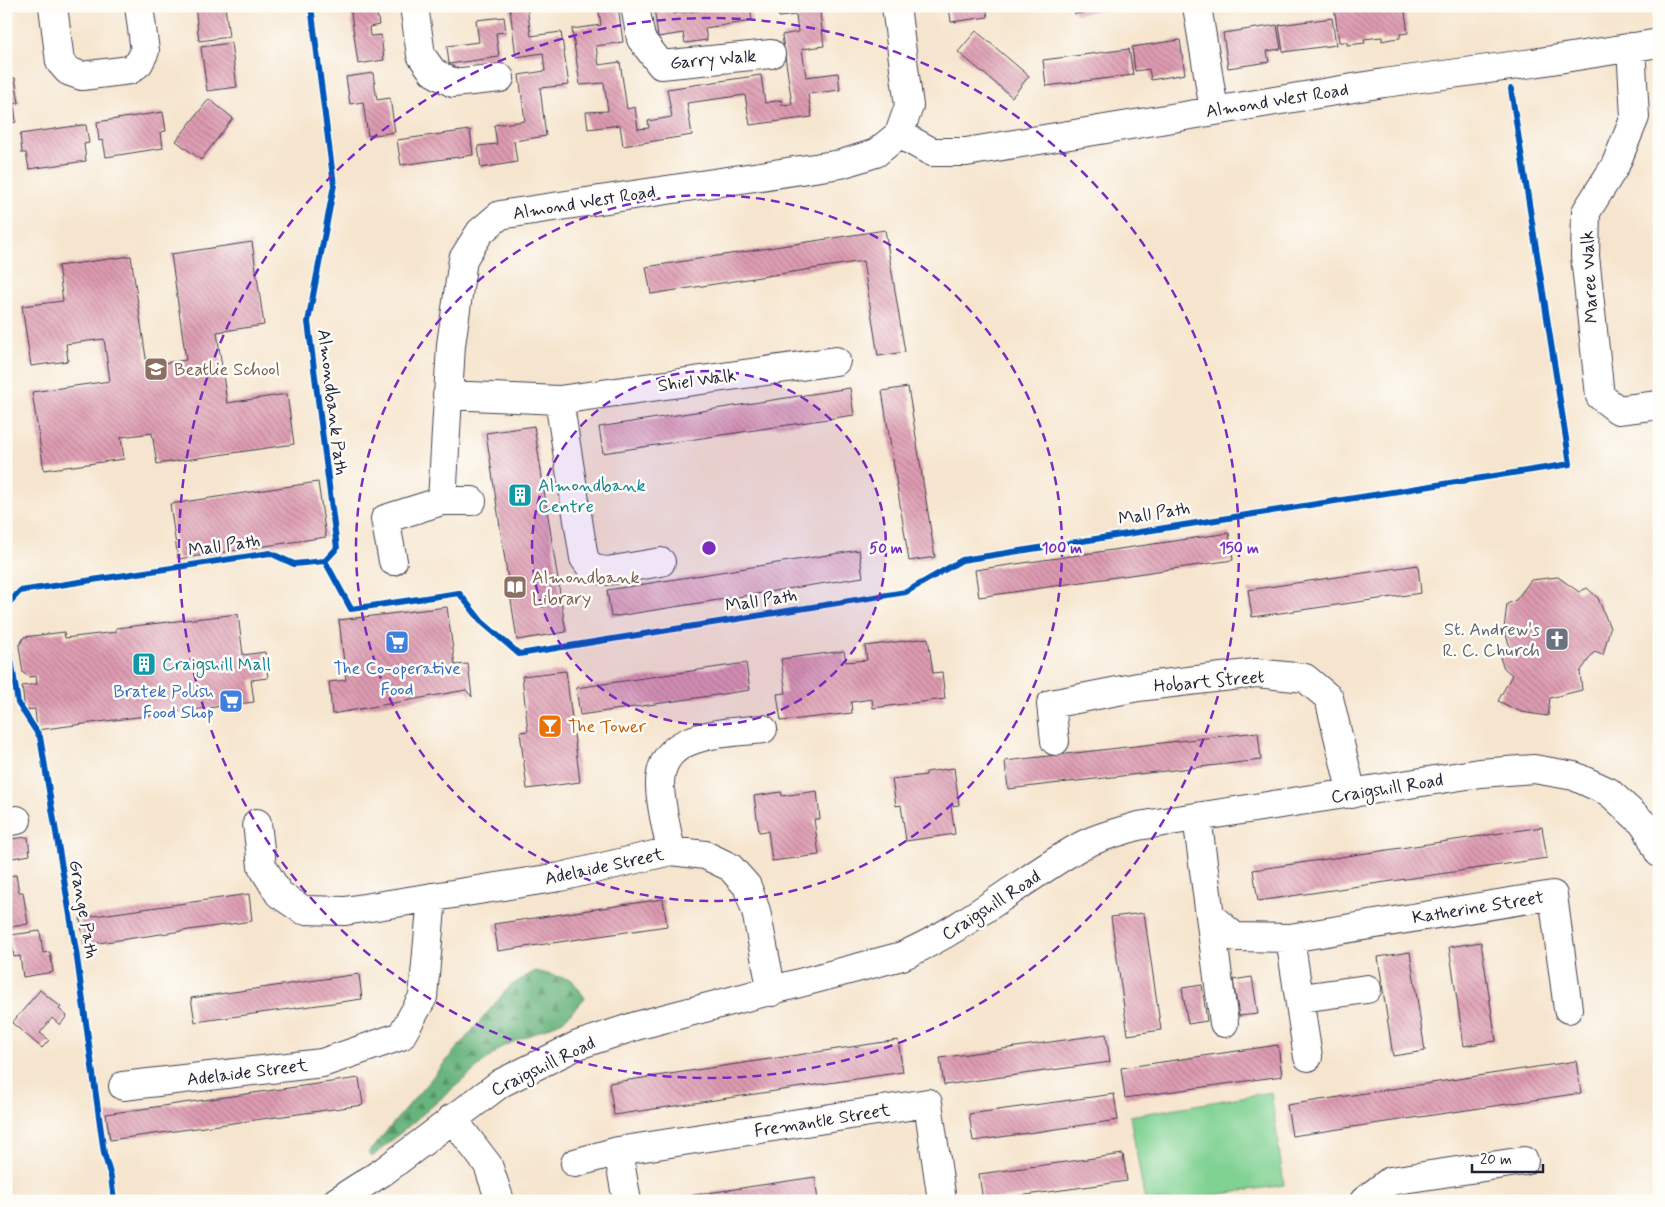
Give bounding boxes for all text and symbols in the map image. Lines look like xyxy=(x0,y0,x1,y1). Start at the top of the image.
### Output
street label: Garry Walk xyxy=(669,44,757,76)
street label: Almond West Road xyxy=(1204,78,1350,124)
street label: Almond West Road xyxy=(511,180,657,226)
street label: Maree Walk xyxy=(1576,230,1604,324)
street label: Almondbank Path xyxy=(311,328,353,477)
school or university icon: Beatlie School xyxy=(143,356,169,382)
place label: Beatlie School xyxy=(174,358,280,382)
street label: Shiel Walk xyxy=(656,364,738,398)
place label: Almondbank Centre xyxy=(538,474,646,519)
building icon: Almondbank Centre xyxy=(507,482,533,508)
street label: Mall Path xyxy=(1116,496,1192,532)
street label: Mall Path xyxy=(187,529,262,563)
centre of rings xyxy=(700,539,718,557)
text: 50 m xyxy=(869,539,903,559)
text: 100 m xyxy=(1042,539,1082,559)
text: 150 m xyxy=(1219,539,1259,559)
place label: Almondbank Library xyxy=(532,566,640,611)
library icon: Almondbank Library xyxy=(502,574,528,600)
street label: Mall Path xyxy=(723,583,799,619)
place label: St. Andrew's R. C. Church xyxy=(1443,618,1540,663)
church icon: St. Andrew's R. C. Church xyxy=(1544,626,1570,652)
supermarket icon: The Co-operative Food xyxy=(384,629,410,655)
building icon: Craigshill Mall xyxy=(131,651,157,677)
place label: Craigshill Mall xyxy=(162,653,271,678)
place label: The Co-operative Food xyxy=(333,657,461,702)
street label: Hobart Street xyxy=(1153,665,1266,699)
place label: Bratek Polish Food Shop xyxy=(113,680,214,725)
supermarket icon: Bratek Polish Food Shop xyxy=(218,688,244,714)
bar icon: The Tower xyxy=(537,713,563,739)
place label: The Tower xyxy=(568,715,646,739)
street label: Craigshill Road xyxy=(1329,768,1445,811)
street label: Adelaide Street xyxy=(542,843,666,891)
street label: Grange Path xyxy=(63,858,103,960)
street label: Craigshill Road xyxy=(938,865,1046,948)
street label: Katherine Street xyxy=(1411,886,1546,930)
street label: Craigshill Road xyxy=(487,1031,600,1103)
street label: Adelaide Street xyxy=(185,1054,309,1092)
street label: Fremantle Street xyxy=(753,1098,892,1144)
scale bar xyxy=(1472,1142,1544,1174)
text: 20 m xyxy=(1480,1150,1512,1170)

